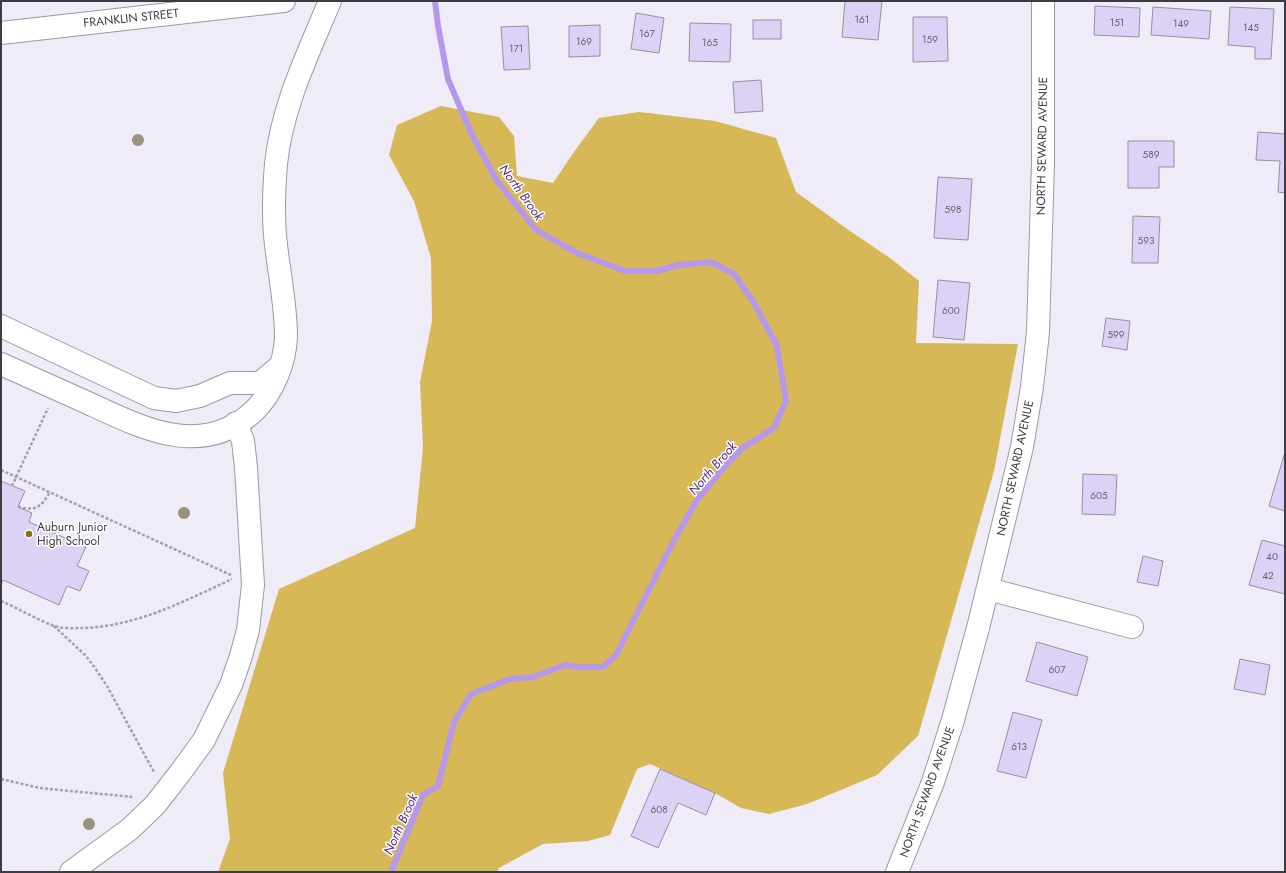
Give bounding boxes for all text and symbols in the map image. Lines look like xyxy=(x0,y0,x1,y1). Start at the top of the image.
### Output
street label: FRANKLIN STREET xyxy=(83,4,180,32)
house number: 161 xyxy=(855,12,869,27)
house number: 151 xyxy=(1110,15,1124,30)
house number: 149 xyxy=(1173,16,1189,31)
house number: 145 xyxy=(1243,20,1259,35)
house number: 167 xyxy=(639,26,656,41)
house number: 159 xyxy=(922,32,938,47)
house number: 169 xyxy=(576,34,592,49)
house number: 165 xyxy=(702,35,718,50)
house number: 171 xyxy=(509,41,523,56)
street label: NORTH SEWARD AVENUE xyxy=(1032,77,1052,215)
house number: 589 xyxy=(1143,147,1160,162)
water label: North Brook xyxy=(495,160,549,225)
house number: 598 xyxy=(945,202,961,217)
house number: 593 xyxy=(1138,233,1155,248)
house number: 600 xyxy=(942,303,960,318)
house number: 599 xyxy=(1107,327,1125,342)
street label: NORTH SEWARD AVENUE xyxy=(992,399,1038,537)
water label: North Brook xyxy=(684,437,741,499)
house number: 605 xyxy=(1090,488,1108,503)
place label: Auburn Junior High School xyxy=(37,518,108,550)
marker: Auburn Junior High School xyxy=(24,529,34,539)
house number: 40 xyxy=(1266,549,1278,564)
house number: 42 xyxy=(1262,568,1274,583)
house number: 607 xyxy=(1048,662,1066,677)
street label: NORTH SEWARD AVENUE xyxy=(895,724,959,860)
house number: 613 xyxy=(1011,739,1027,754)
water label: North Brook xyxy=(379,790,423,858)
house number: 608 xyxy=(650,802,668,817)

